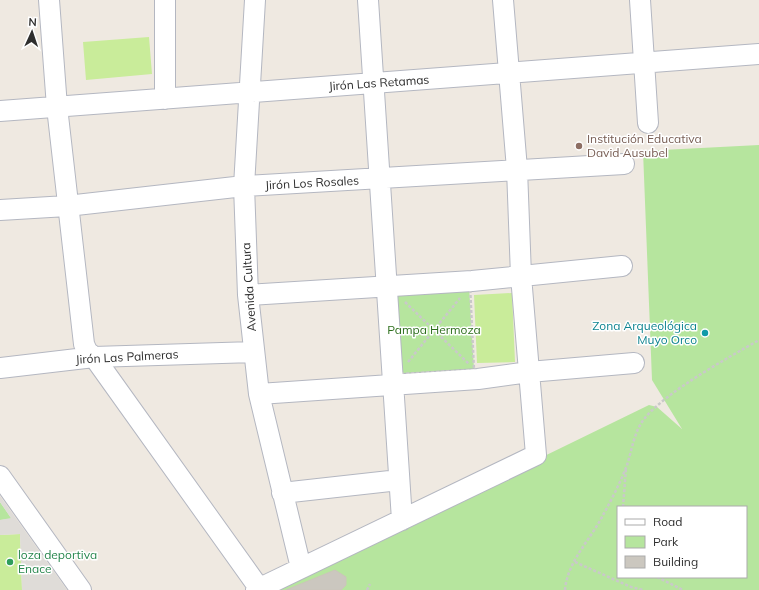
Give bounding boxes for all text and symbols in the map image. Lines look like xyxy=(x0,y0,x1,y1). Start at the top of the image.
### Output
north arrow xyxy=(12,12,52,52)
text: N xyxy=(28,15,37,29)
street label: Jirón Las Retamas xyxy=(328,72,430,93)
place label: Institución Educativa David Ausubel xyxy=(587,131,702,160)
marker: Institución Educativa David Ausubel xyxy=(574,141,584,151)
street label: Jirón Los Rosales xyxy=(265,173,359,192)
street label: Avenida Cultura xyxy=(238,242,259,332)
place label: Zona Arqueológica Muyo Orco xyxy=(592,318,697,347)
park label: Pampa Hermoza xyxy=(387,322,481,337)
marker: Zona Arqueológica Muyo Orco xyxy=(700,328,710,338)
street label: Jirón Las Palmeras xyxy=(75,346,179,367)
legend xyxy=(617,506,747,578)
text: Road xyxy=(653,514,682,529)
text: Park xyxy=(653,534,679,549)
place label: loza deportiva Enace xyxy=(18,547,97,576)
text: Building xyxy=(653,554,698,569)
marker: loza deportiva Enace xyxy=(5,557,15,567)

